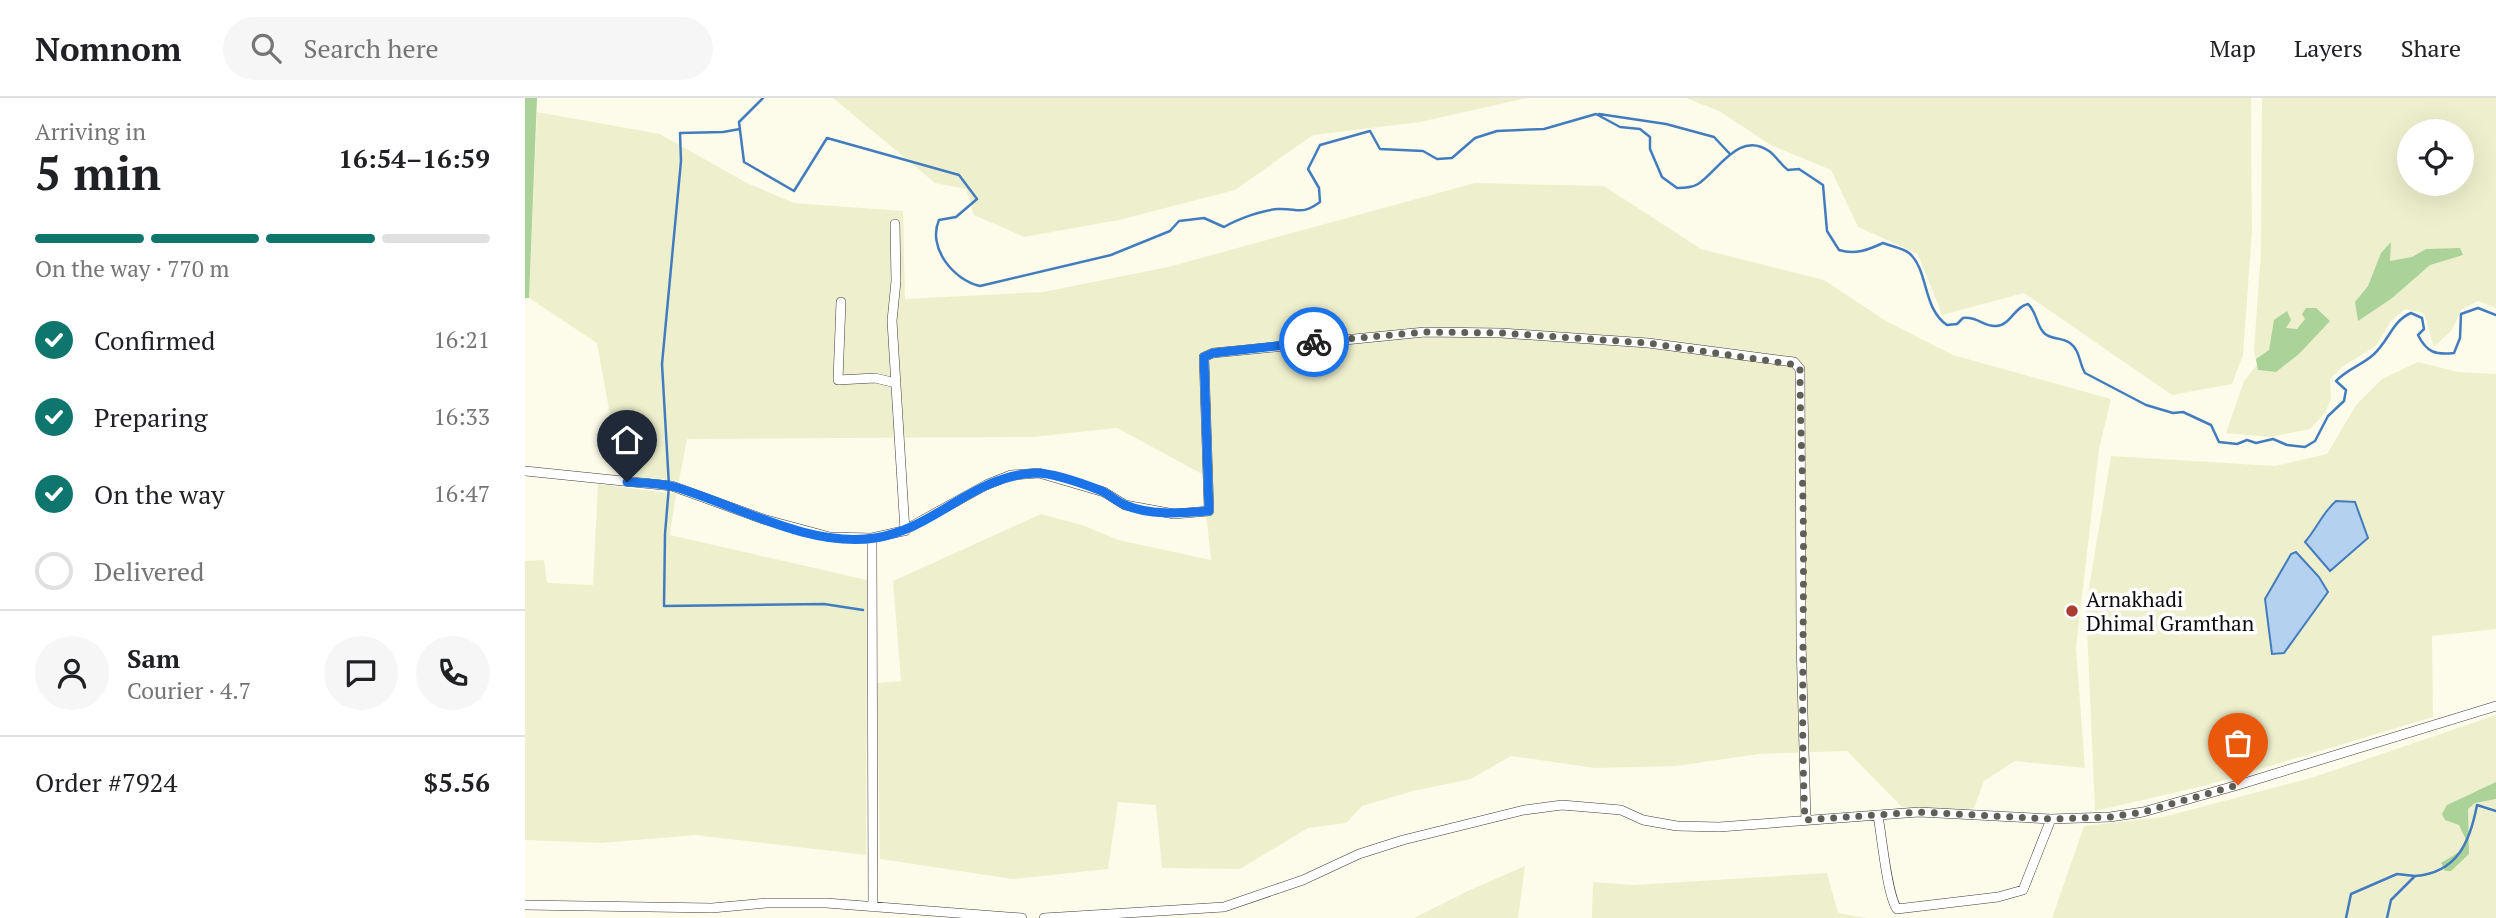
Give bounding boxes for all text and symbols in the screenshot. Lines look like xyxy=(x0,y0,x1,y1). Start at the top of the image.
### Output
search box xyxy=(223,17,713,80)
text: Nomnom xyxy=(35,27,181,70)
icon: search xyxy=(247,29,285,67)
text: Search here xyxy=(303,31,439,65)
text: Map xyxy=(2209,32,2256,64)
text: Layers xyxy=(2294,32,2363,64)
text: Share xyxy=(2401,32,2461,64)
text: Arriving in xyxy=(35,116,146,147)
map controls xyxy=(2397,119,2474,196)
button: locate xyxy=(2397,119,2474,196)
text: 16:54–16:59 xyxy=(338,141,490,175)
text: 5 min xyxy=(35,142,161,203)
text: On the way · 770 m xyxy=(35,253,229,284)
courier xyxy=(1279,307,1349,377)
icon: check xyxy=(35,321,73,359)
text: Confirmed xyxy=(94,323,215,357)
icon: bike xyxy=(1295,323,1333,361)
text: 16:21 xyxy=(433,324,490,355)
icon: check xyxy=(35,398,73,436)
text: Preparing xyxy=(94,400,207,434)
text: 16:33 xyxy=(433,401,490,432)
pin xyxy=(597,410,657,482)
icon: home xyxy=(608,421,646,459)
icon: check xyxy=(35,475,73,513)
text: On the way xyxy=(94,477,225,511)
text: 16:47 xyxy=(433,478,490,509)
text: Delivered xyxy=(94,554,204,588)
place label: Arnakhadi Dhimal Gramthan xyxy=(2086,585,2255,637)
marker: Arnakhadi Dhimal Gramthan xyxy=(2064,603,2080,619)
button: person xyxy=(35,636,109,710)
button: chat xyxy=(324,636,398,710)
button: phone xyxy=(416,636,490,710)
text: Sam xyxy=(127,641,180,675)
text: Courier · 4.7 xyxy=(127,675,251,706)
pin xyxy=(2208,713,2268,785)
icon: bag xyxy=(2219,724,2257,762)
text: Order #7924 xyxy=(35,765,177,799)
text: $5.56 xyxy=(424,765,490,799)

